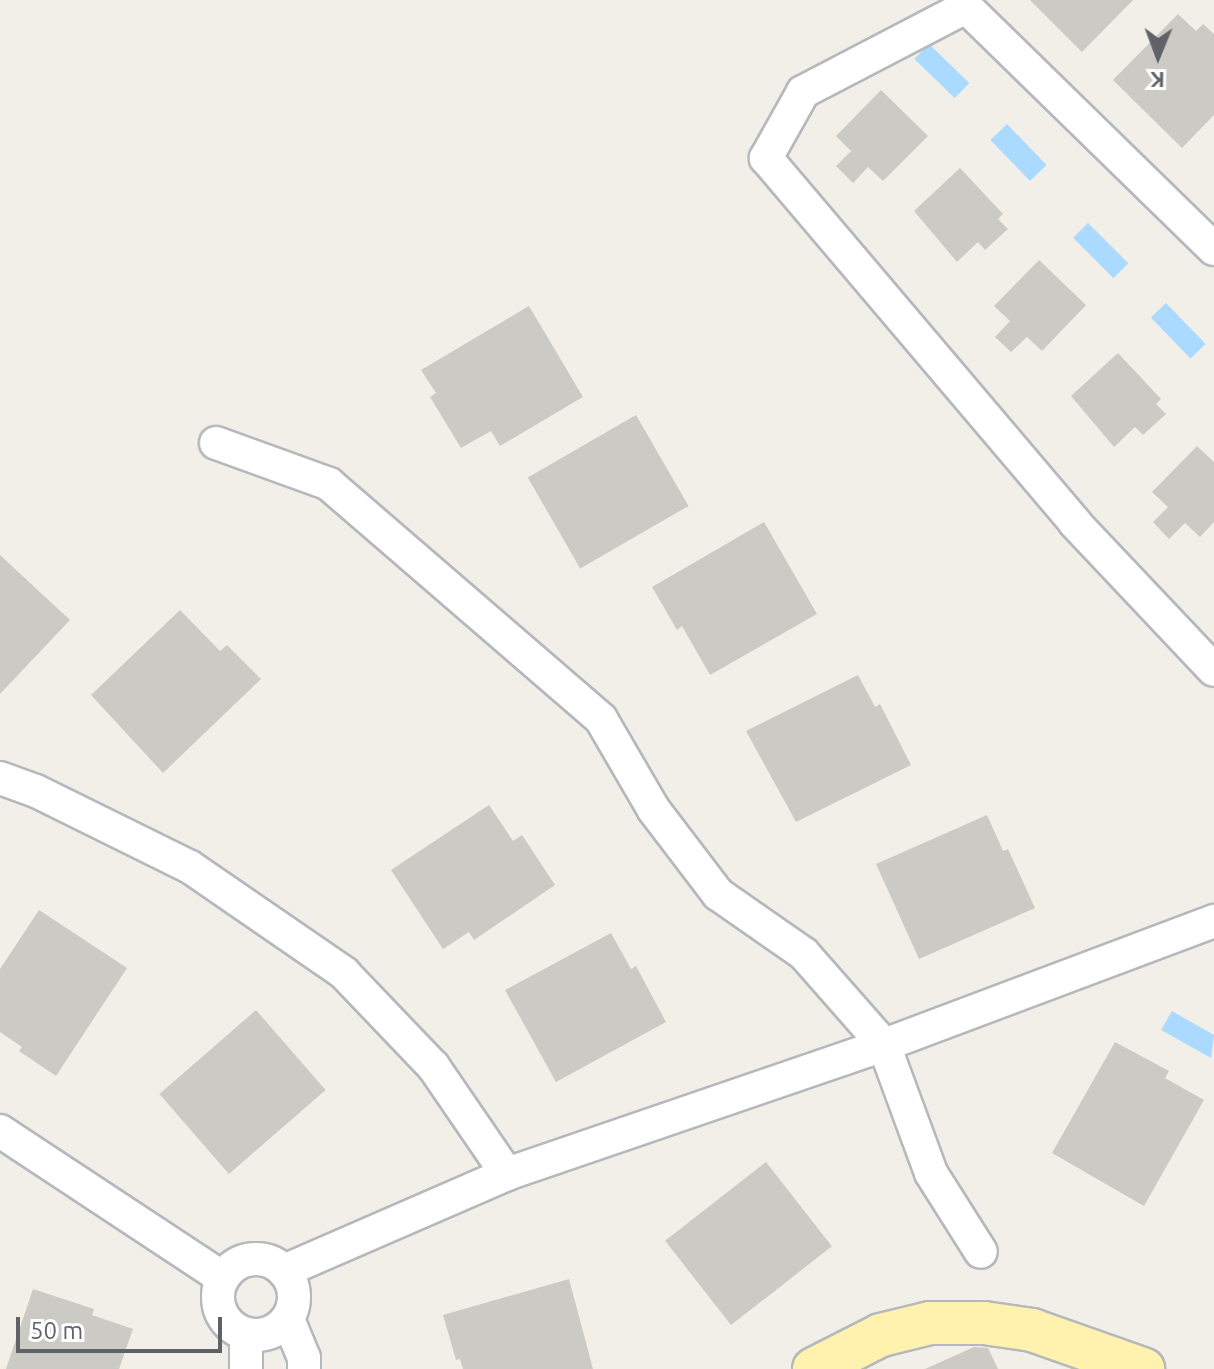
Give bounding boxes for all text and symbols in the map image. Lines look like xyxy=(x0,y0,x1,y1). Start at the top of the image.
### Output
north arrow xyxy=(1118,16,1198,96)
text: K xyxy=(1150,68,1165,93)
scale bar xyxy=(20,1301,226,1351)
text: 50 m xyxy=(30,1317,83,1344)

